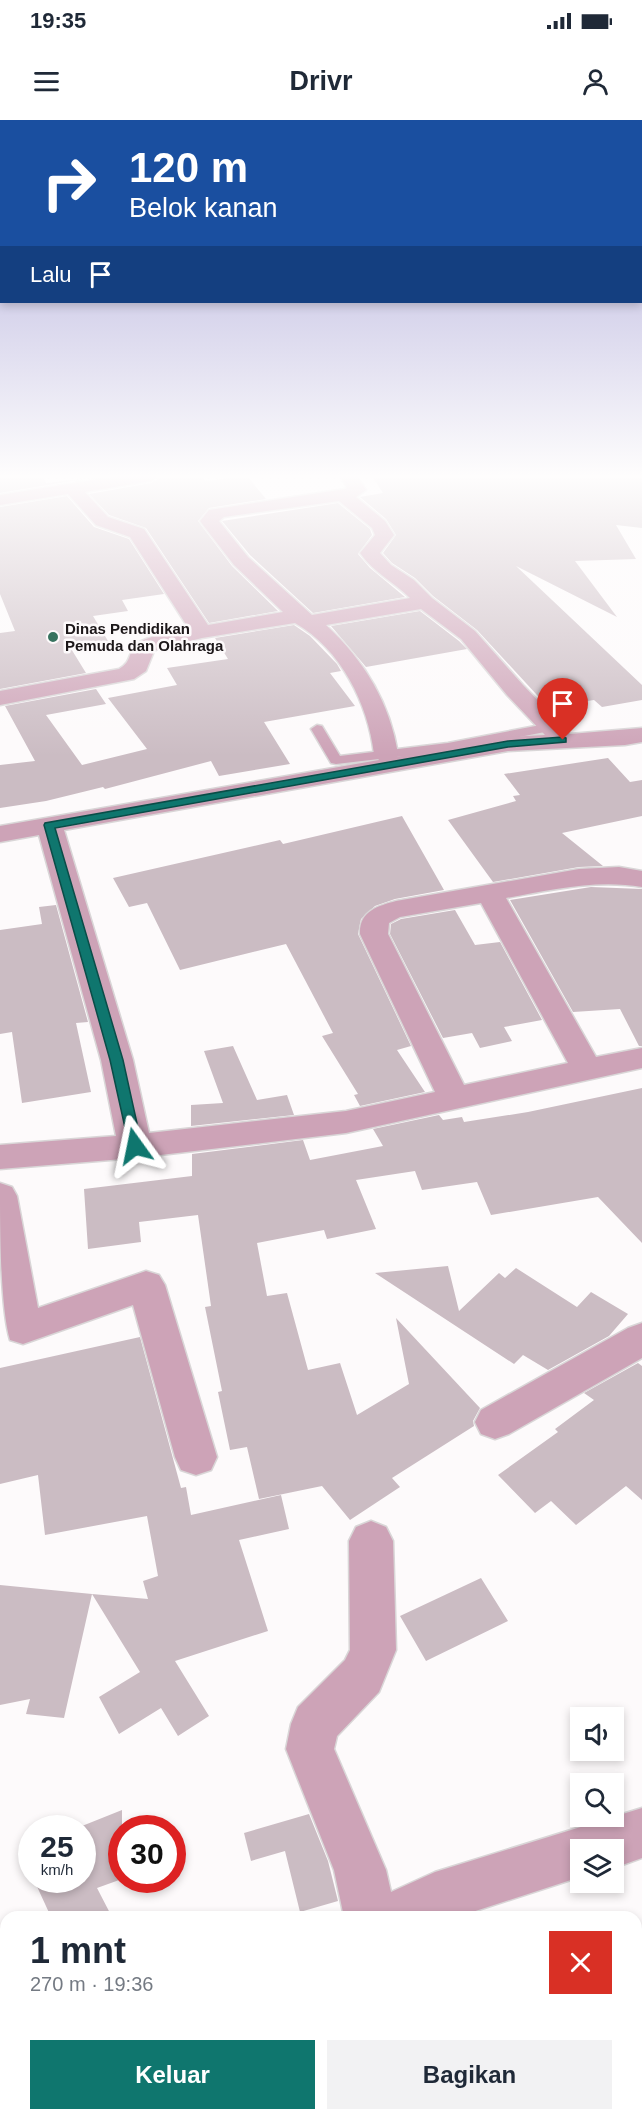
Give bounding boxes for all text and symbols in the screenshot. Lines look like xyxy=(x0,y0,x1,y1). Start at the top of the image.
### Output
text: 19:35 xyxy=(30,8,86,33)
icon: menu xyxy=(30,65,63,98)
icon: person xyxy=(579,65,612,98)
text: Drivr xyxy=(289,66,353,96)
icon: right xyxy=(30,144,108,222)
text: 120 m xyxy=(129,144,248,191)
text: Belok kanan xyxy=(129,193,278,223)
icon: arrive xyxy=(84,258,117,291)
text: Lalu xyxy=(30,262,72,287)
place label: Dinas Pendidikan Pemuda dan Olahraga xyxy=(65,620,224,654)
marker: Dinas Pendidikan Pemuda dan Olahraga xyxy=(46,630,60,644)
pin xyxy=(537,678,588,740)
icon: arrive xyxy=(546,687,579,720)
position arrow xyxy=(103,1114,167,1178)
map controls xyxy=(570,1707,624,1893)
button: sound xyxy=(570,1707,624,1761)
button: search xyxy=(570,1773,624,1827)
speed limit sign: 30 xyxy=(108,1815,186,1893)
text: 25 xyxy=(40,1830,74,1863)
button: layers xyxy=(570,1839,624,1893)
text: km/h xyxy=(41,1861,73,1878)
text: 1 mnt xyxy=(30,1930,126,1971)
button: close xyxy=(549,1931,612,1994)
text: 270 m · 19:36 xyxy=(30,1973,153,1995)
button: Keluar xyxy=(30,2040,315,2109)
button: Bagikan xyxy=(327,2040,612,2109)

